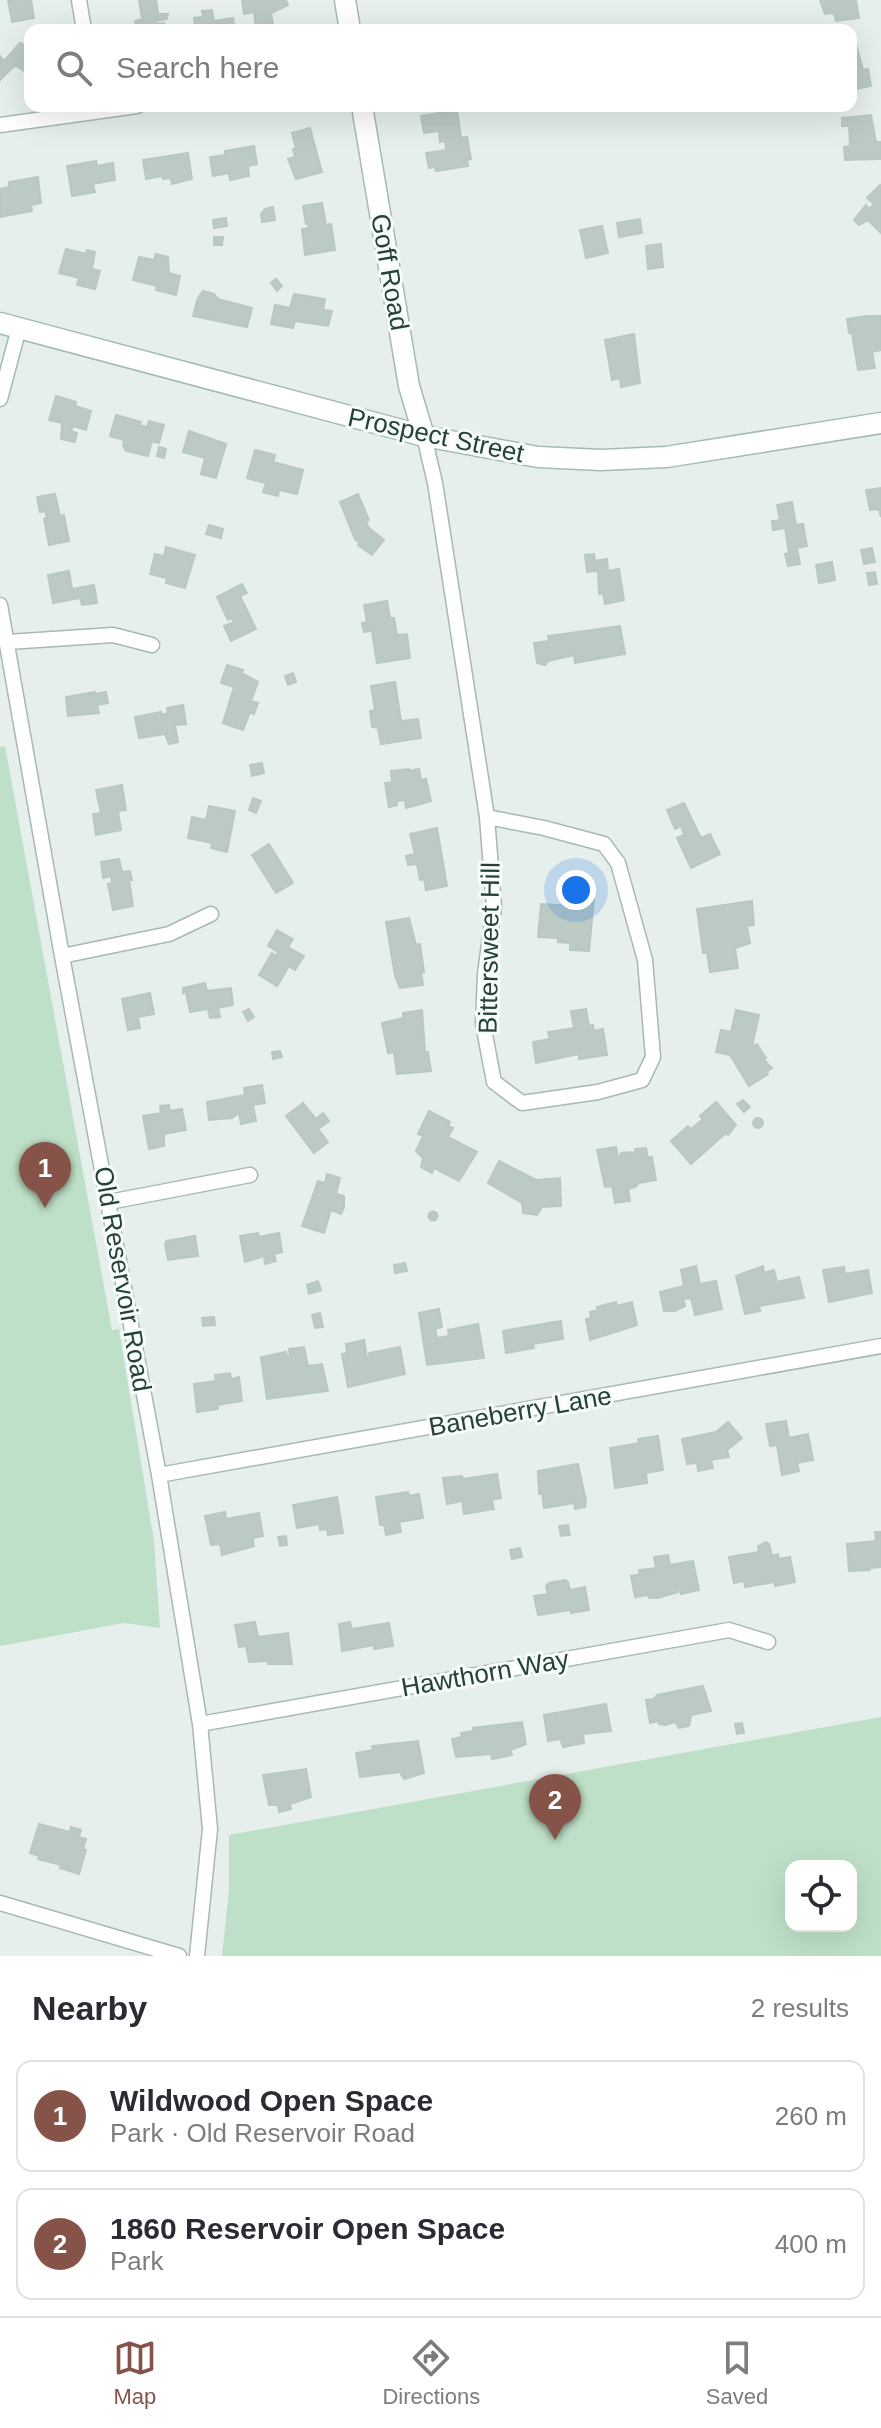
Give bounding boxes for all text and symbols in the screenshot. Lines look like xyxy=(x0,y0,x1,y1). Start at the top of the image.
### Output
search box xyxy=(24,24,857,112)
icon: search xyxy=(52,46,96,90)
text: Search here xyxy=(116,51,279,84)
street label: Goff Road xyxy=(365,211,415,333)
street label: Prospect Street xyxy=(345,402,528,468)
street label: Bittersweet Hill xyxy=(473,862,505,1034)
your location xyxy=(556,870,596,910)
pin: 1 xyxy=(19,1142,71,1208)
street label: Old Reservoir Road xyxy=(88,1164,158,1394)
street label: Baneberry Lane xyxy=(426,1380,614,1442)
street label: Hawthorn Way xyxy=(399,1644,571,1702)
pin: 2 xyxy=(529,1774,581,1840)
map controls xyxy=(785,1860,857,1932)
button: locate xyxy=(785,1860,857,1932)
text: Nearby xyxy=(32,1989,147,2027)
text: 2 results xyxy=(751,1993,849,2023)
text: Wildwood Open Space xyxy=(110,2084,433,2117)
text: 1 xyxy=(53,2101,67,2131)
text: 260 m xyxy=(775,2101,847,2131)
text: Park · Old Reservoir Road xyxy=(110,2118,415,2148)
text: 1860 Reservoir Open Space xyxy=(110,2212,505,2245)
text: 2 xyxy=(53,2229,67,2259)
text: 400 m xyxy=(775,2229,847,2259)
text: Park xyxy=(110,2246,163,2276)
tab: Map xyxy=(113,2336,157,2410)
tab: Directions xyxy=(382,2336,480,2410)
tab: Saved xyxy=(706,2336,768,2410)

